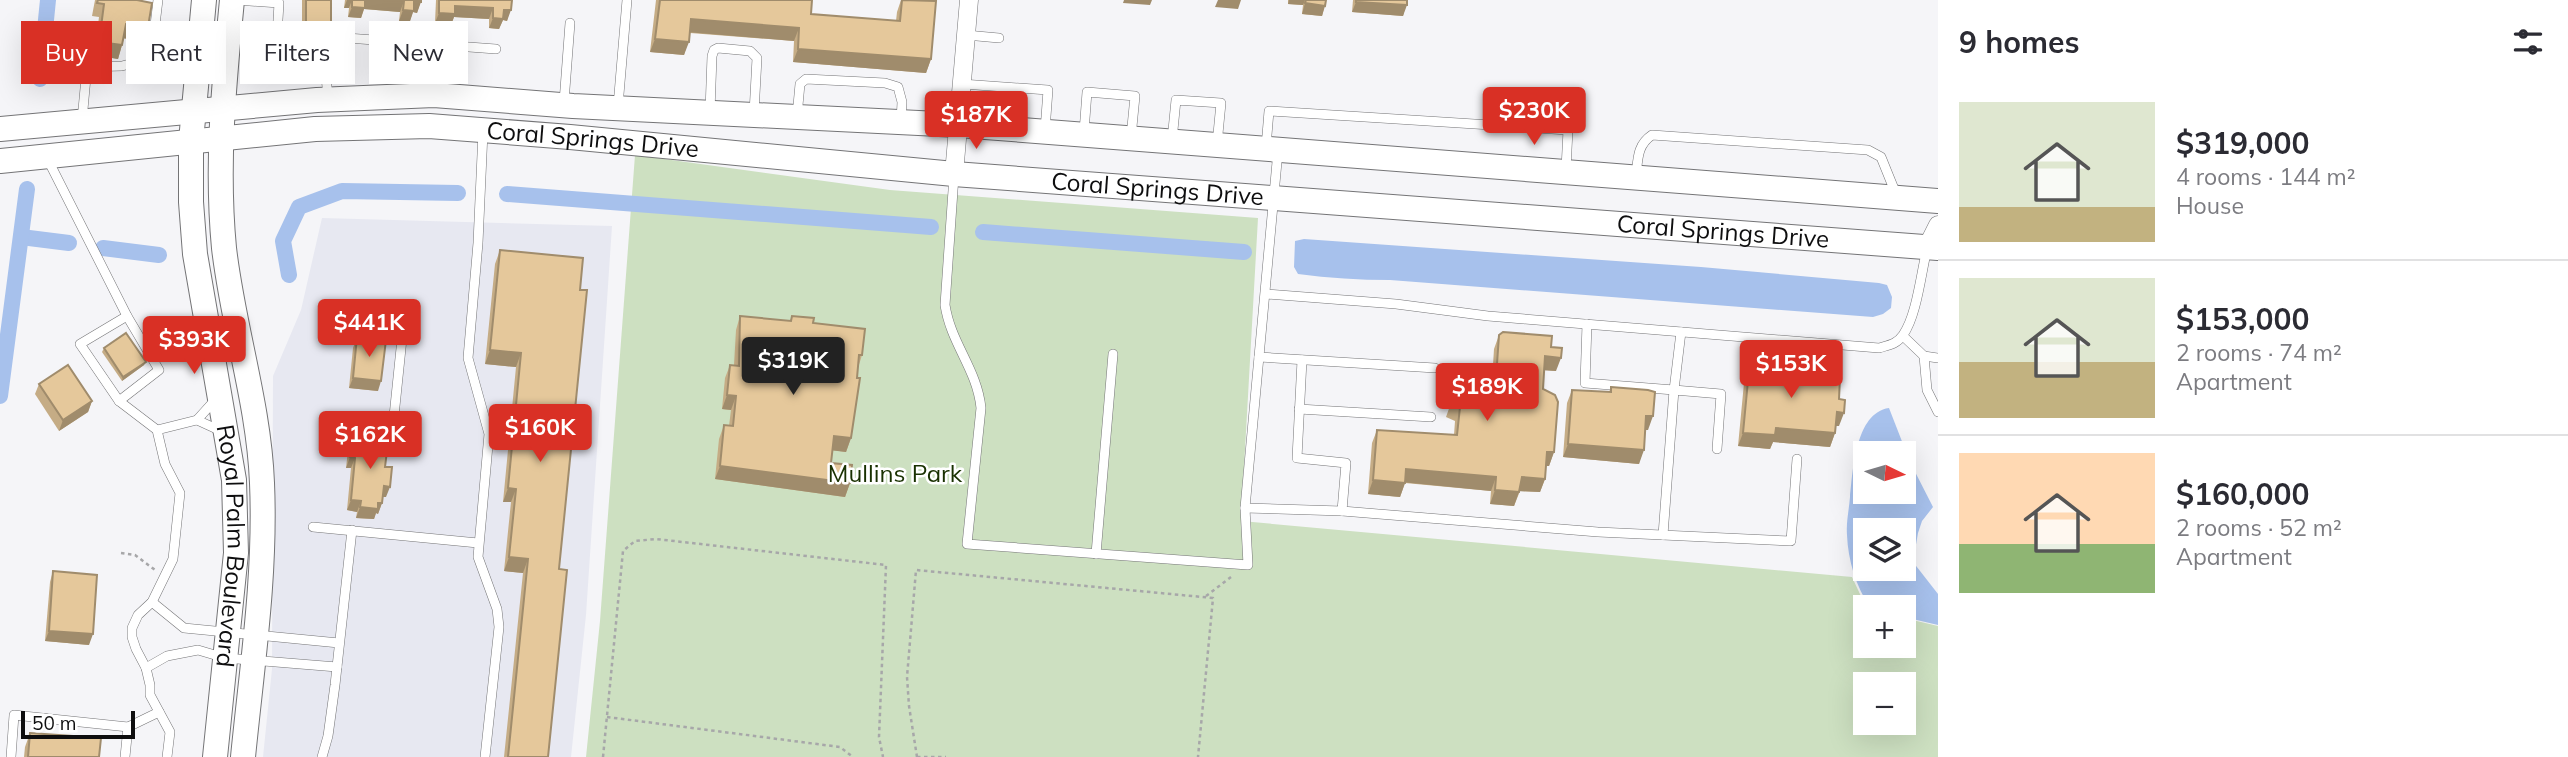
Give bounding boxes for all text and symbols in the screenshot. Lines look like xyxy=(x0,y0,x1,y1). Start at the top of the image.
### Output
chip: Buy xyxy=(21,21,112,84)
chip: Rent xyxy=(126,21,226,84)
chip: Filters xyxy=(240,21,355,84)
chip: New xyxy=(369,21,468,84)
text: 9 homes xyxy=(1959,23,2080,61)
icon: filters xyxy=(2509,23,2547,61)
pin: $230K xyxy=(1485,88,1583,147)
pin: $187K xyxy=(927,92,1025,151)
text: $230K xyxy=(1499,95,1569,124)
text: $187K xyxy=(941,99,1011,128)
street label: Coral Springs Drive xyxy=(486,115,700,163)
text: $319,000 xyxy=(2176,124,2309,162)
icon: home xyxy=(2015,130,2099,214)
text: 4 rooms · 144 m² xyxy=(2176,162,2356,191)
street label: Coral Springs Drive xyxy=(1050,165,1265,211)
text: House xyxy=(2176,191,2244,220)
street label: Coral Springs Drive xyxy=(1616,208,1830,254)
pin: $441K xyxy=(320,300,418,359)
text: $153,000 xyxy=(2176,300,2309,338)
icon: home xyxy=(2015,306,2099,390)
text: $441K xyxy=(334,307,404,336)
pin: $393K xyxy=(145,316,243,376)
text: $393K xyxy=(159,324,229,353)
pin: $319K xyxy=(744,338,842,397)
text: 2 rooms · 74 m² xyxy=(2176,338,2342,367)
pin: $153K xyxy=(1742,340,1840,400)
text: $319K xyxy=(758,345,828,374)
text: $153K xyxy=(1756,348,1826,377)
pin: $189K xyxy=(1438,364,1536,423)
text: Apartment xyxy=(2176,367,2292,396)
text: $189K xyxy=(1452,371,1522,400)
pin: $160K xyxy=(491,405,589,464)
pin: $162K xyxy=(321,412,419,471)
text: $160K xyxy=(505,412,575,441)
text: $162K xyxy=(335,419,405,448)
street label: Royal Palm Boulevard xyxy=(210,422,252,669)
north arrow xyxy=(1853,441,1916,504)
map controls xyxy=(1853,441,1916,735)
park label: Mullins Park xyxy=(828,458,963,488)
text: $160,000 xyxy=(2176,475,2309,513)
icon: home xyxy=(2015,481,2099,565)
text: 2 rooms · 52 m² xyxy=(2176,513,2342,542)
button: layers xyxy=(1853,518,1916,581)
text: Apartment xyxy=(2176,542,2292,571)
button: + xyxy=(1853,595,1916,658)
button: − xyxy=(1853,672,1916,735)
scale bar xyxy=(21,708,135,740)
text: 50 m xyxy=(32,711,76,735)

